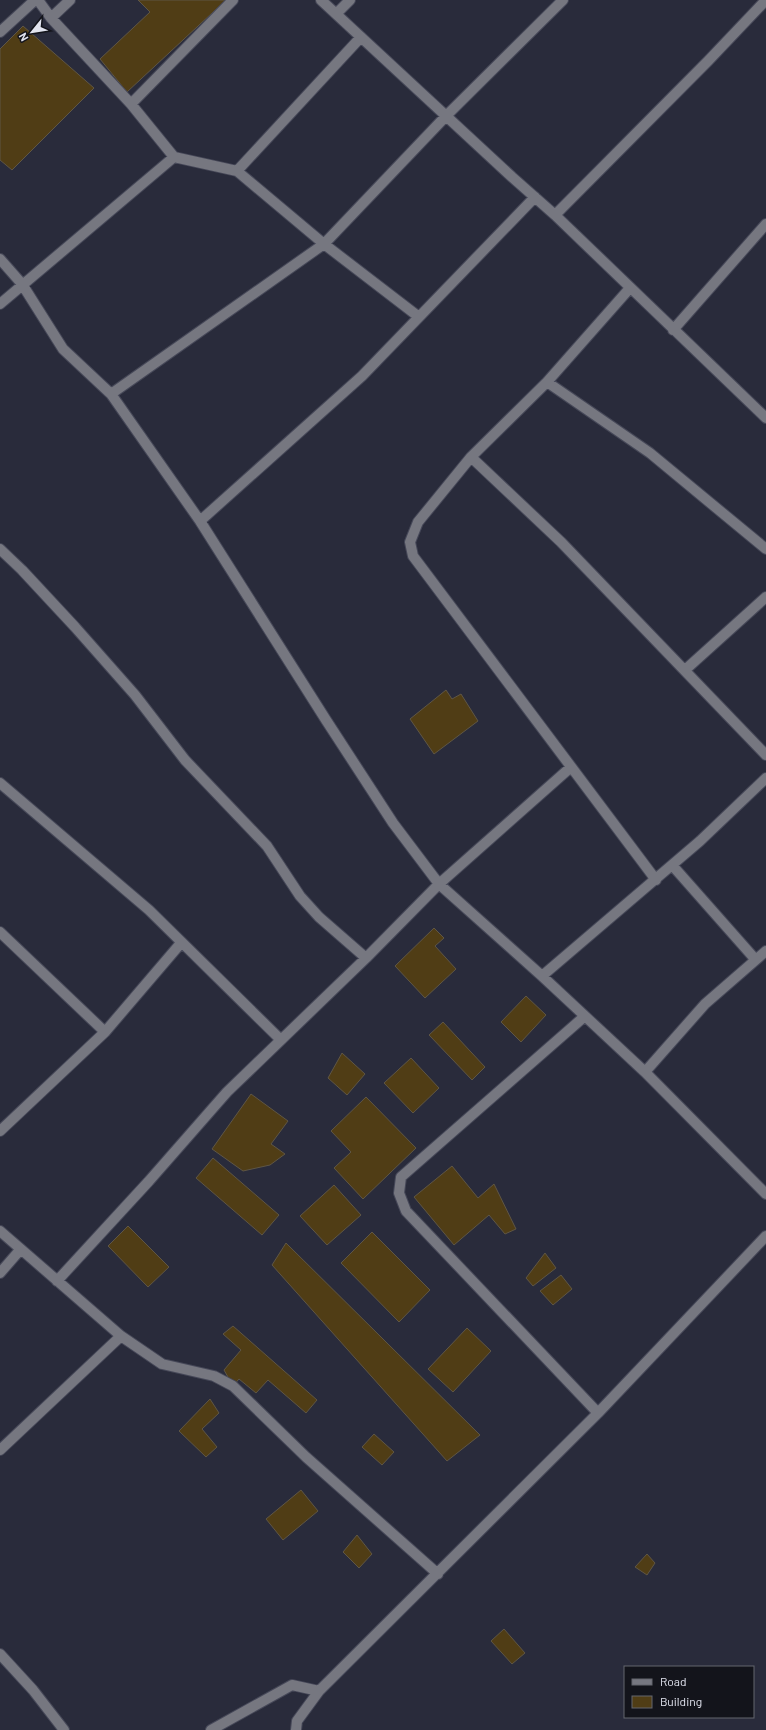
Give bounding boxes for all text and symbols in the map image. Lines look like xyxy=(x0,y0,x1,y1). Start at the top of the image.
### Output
north arrow xyxy=(12,12,52,52)
text: N xyxy=(15,31,30,44)
legend xyxy=(624,1666,754,1718)
text: Road xyxy=(660,1674,687,1688)
text: Building xyxy=(660,1694,702,1708)

